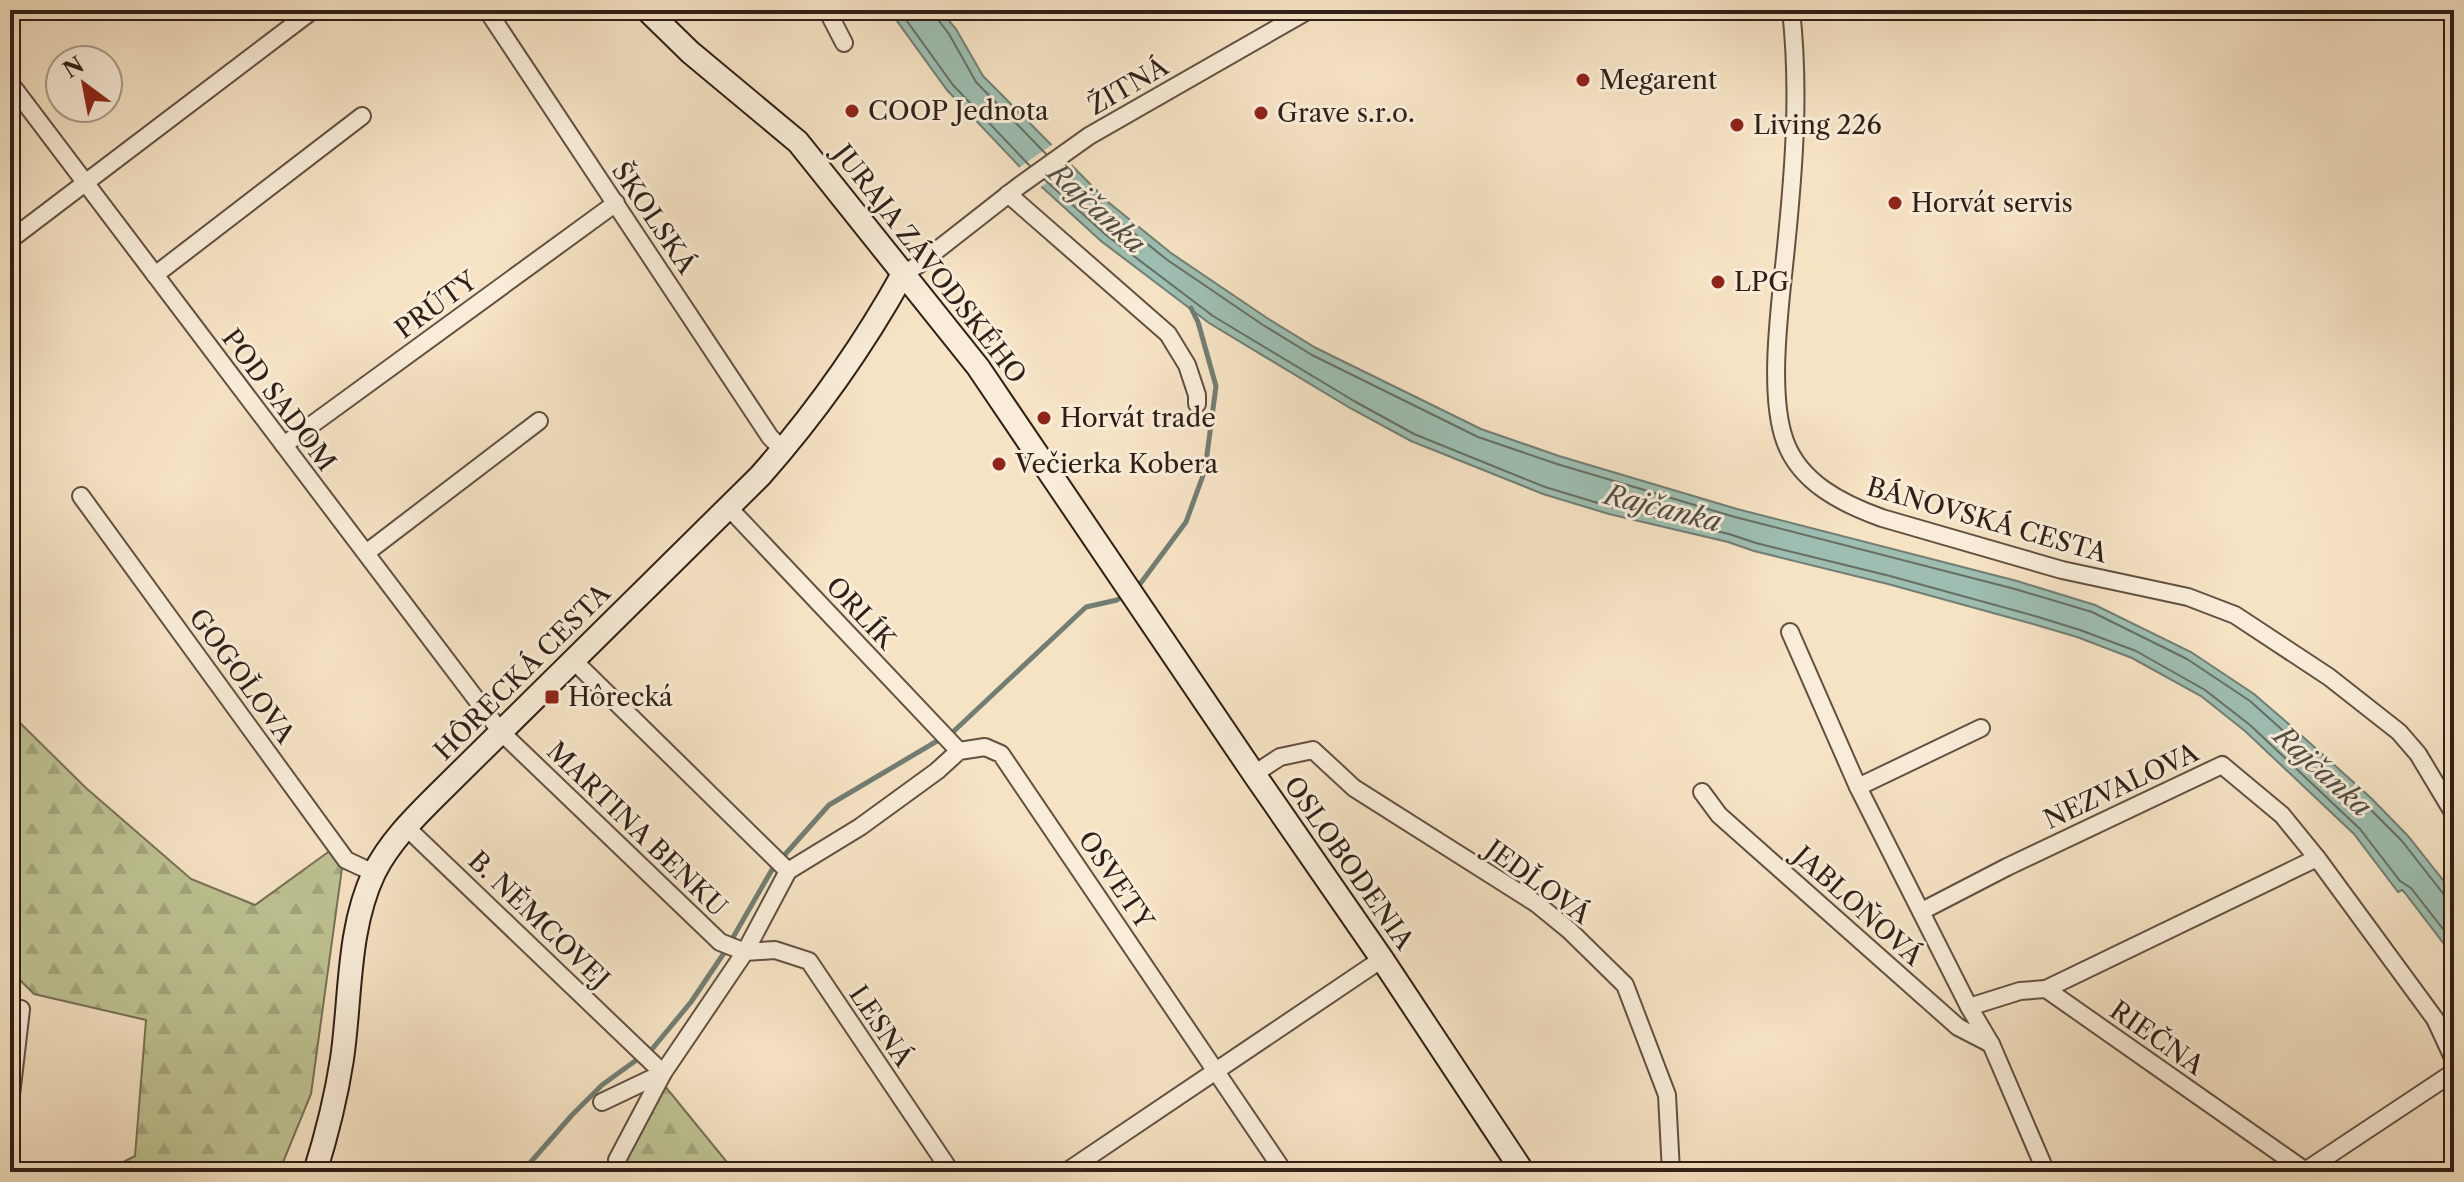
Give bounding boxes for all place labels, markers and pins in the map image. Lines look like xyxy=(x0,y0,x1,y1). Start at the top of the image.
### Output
place label: Megarent xyxy=(1599,64,1718,96)
marker: Megarent xyxy=(1574,71,1592,89)
place label: COOP Jednota xyxy=(868,95,1049,127)
place label: Grave s.r.o. xyxy=(1277,97,1415,129)
marker: COOP Jednota xyxy=(843,102,861,120)
marker: Grave s.r.o. xyxy=(1252,104,1270,122)
place label: Living 226 xyxy=(1753,109,1882,141)
marker: Living 226 xyxy=(1728,116,1746,134)
place label: Horvát servis xyxy=(1911,187,2073,219)
marker: Horvát servis xyxy=(1886,194,1904,212)
place label: LPG xyxy=(1734,266,1789,298)
marker: LPG xyxy=(1709,273,1727,291)
place label: Horvát trade xyxy=(1060,402,1216,434)
marker: Horvát trade xyxy=(1035,409,1053,427)
place label: Večierka Kobera xyxy=(1014,448,1219,480)
marker: Večierka Kobera xyxy=(990,455,1008,473)
place label: Hôrecká xyxy=(568,681,673,713)
marker: Hôrecká xyxy=(543,688,561,706)

